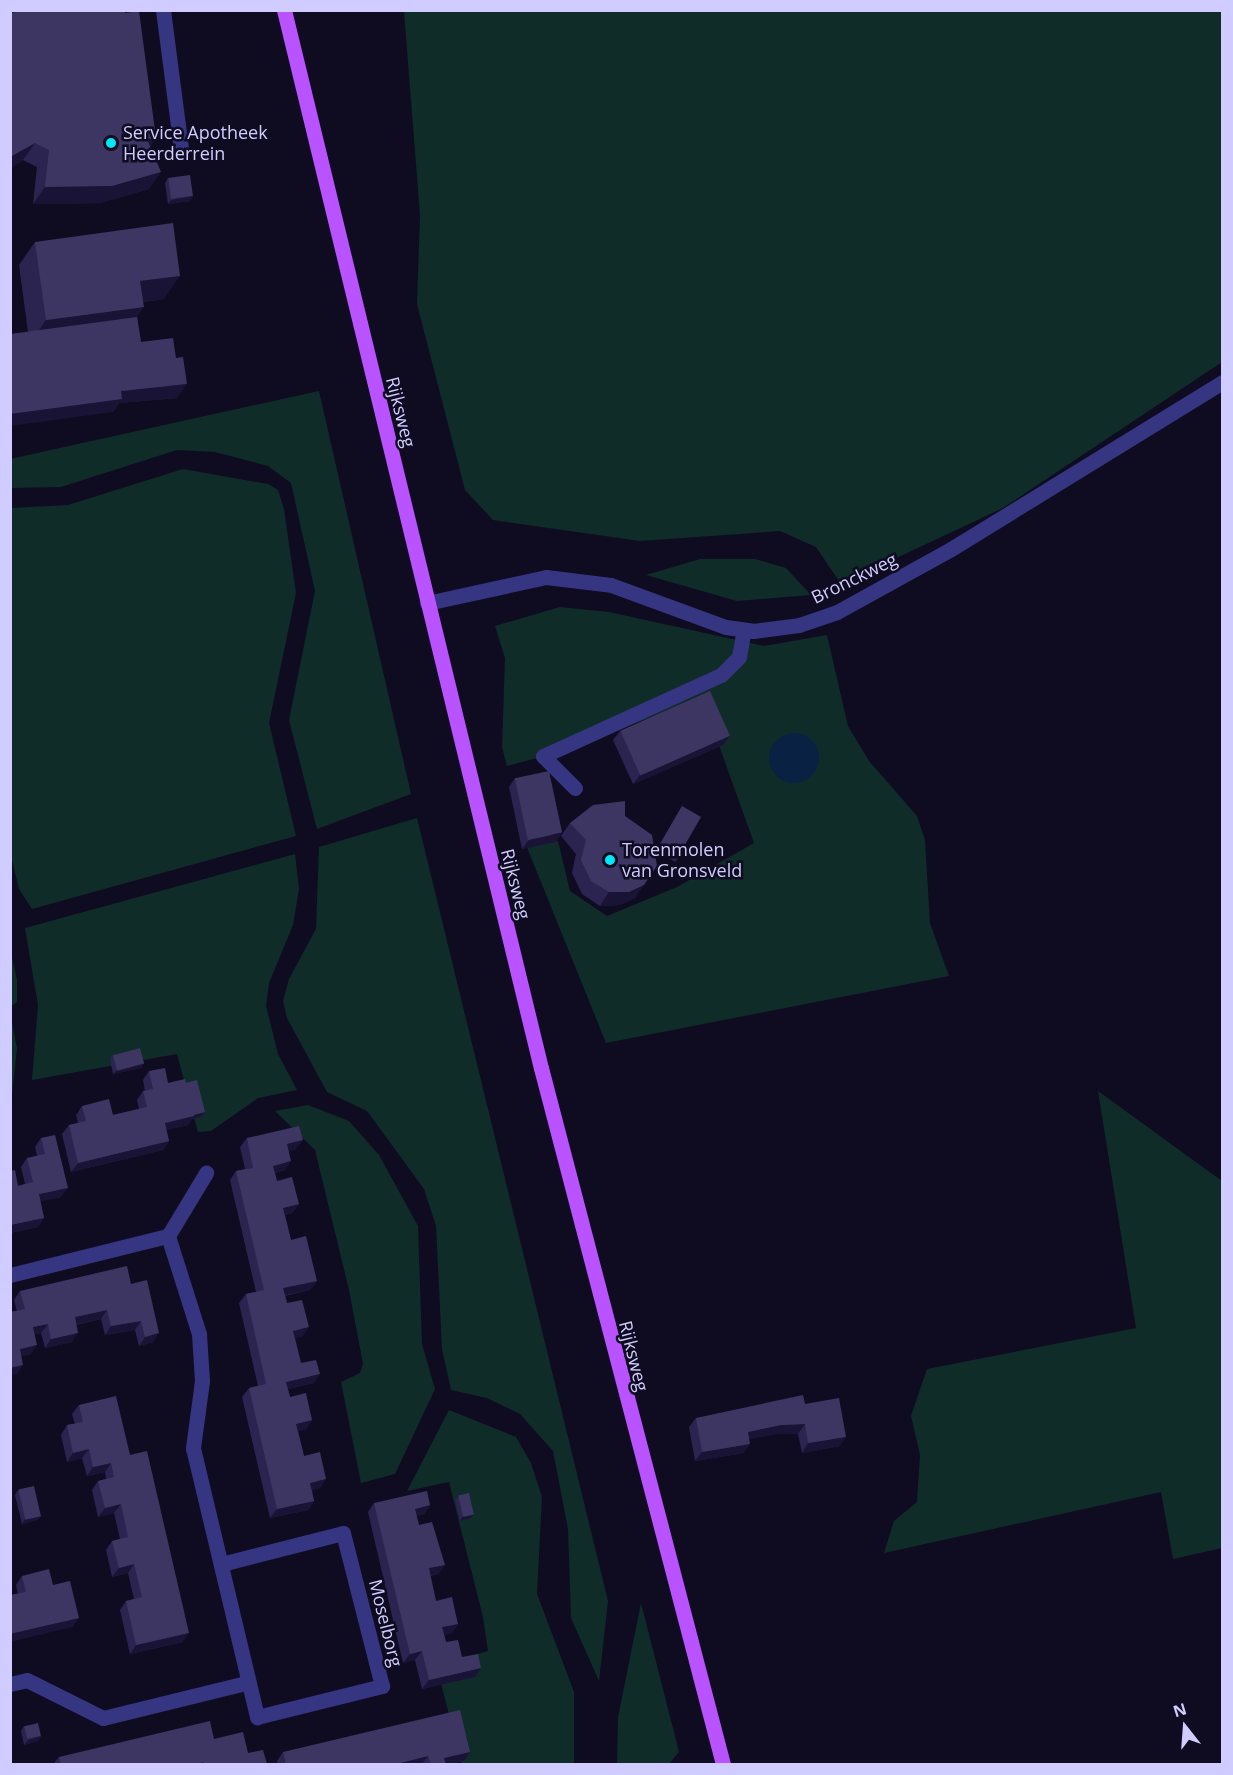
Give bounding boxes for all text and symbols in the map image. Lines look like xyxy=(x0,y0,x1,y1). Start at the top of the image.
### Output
place label: Service Apotheek Heerderrein xyxy=(123,122,268,164)
marker: Service Apotheek Heerderrein xyxy=(104,136,118,150)
street label: Rijksweg xyxy=(382,374,420,450)
street label: Bronckweg xyxy=(808,548,900,608)
place label: Torenmolen van Gronsveld xyxy=(622,839,742,882)
street label: Rijksweg xyxy=(497,846,535,922)
marker: Torenmolen van Gronsveld xyxy=(603,853,617,867)
street label: Rijksweg xyxy=(615,1318,653,1394)
street label: Moselborg xyxy=(365,1577,407,1669)
north arrow xyxy=(1155,1697,1215,1757)
text: N xyxy=(1170,1697,1189,1722)

